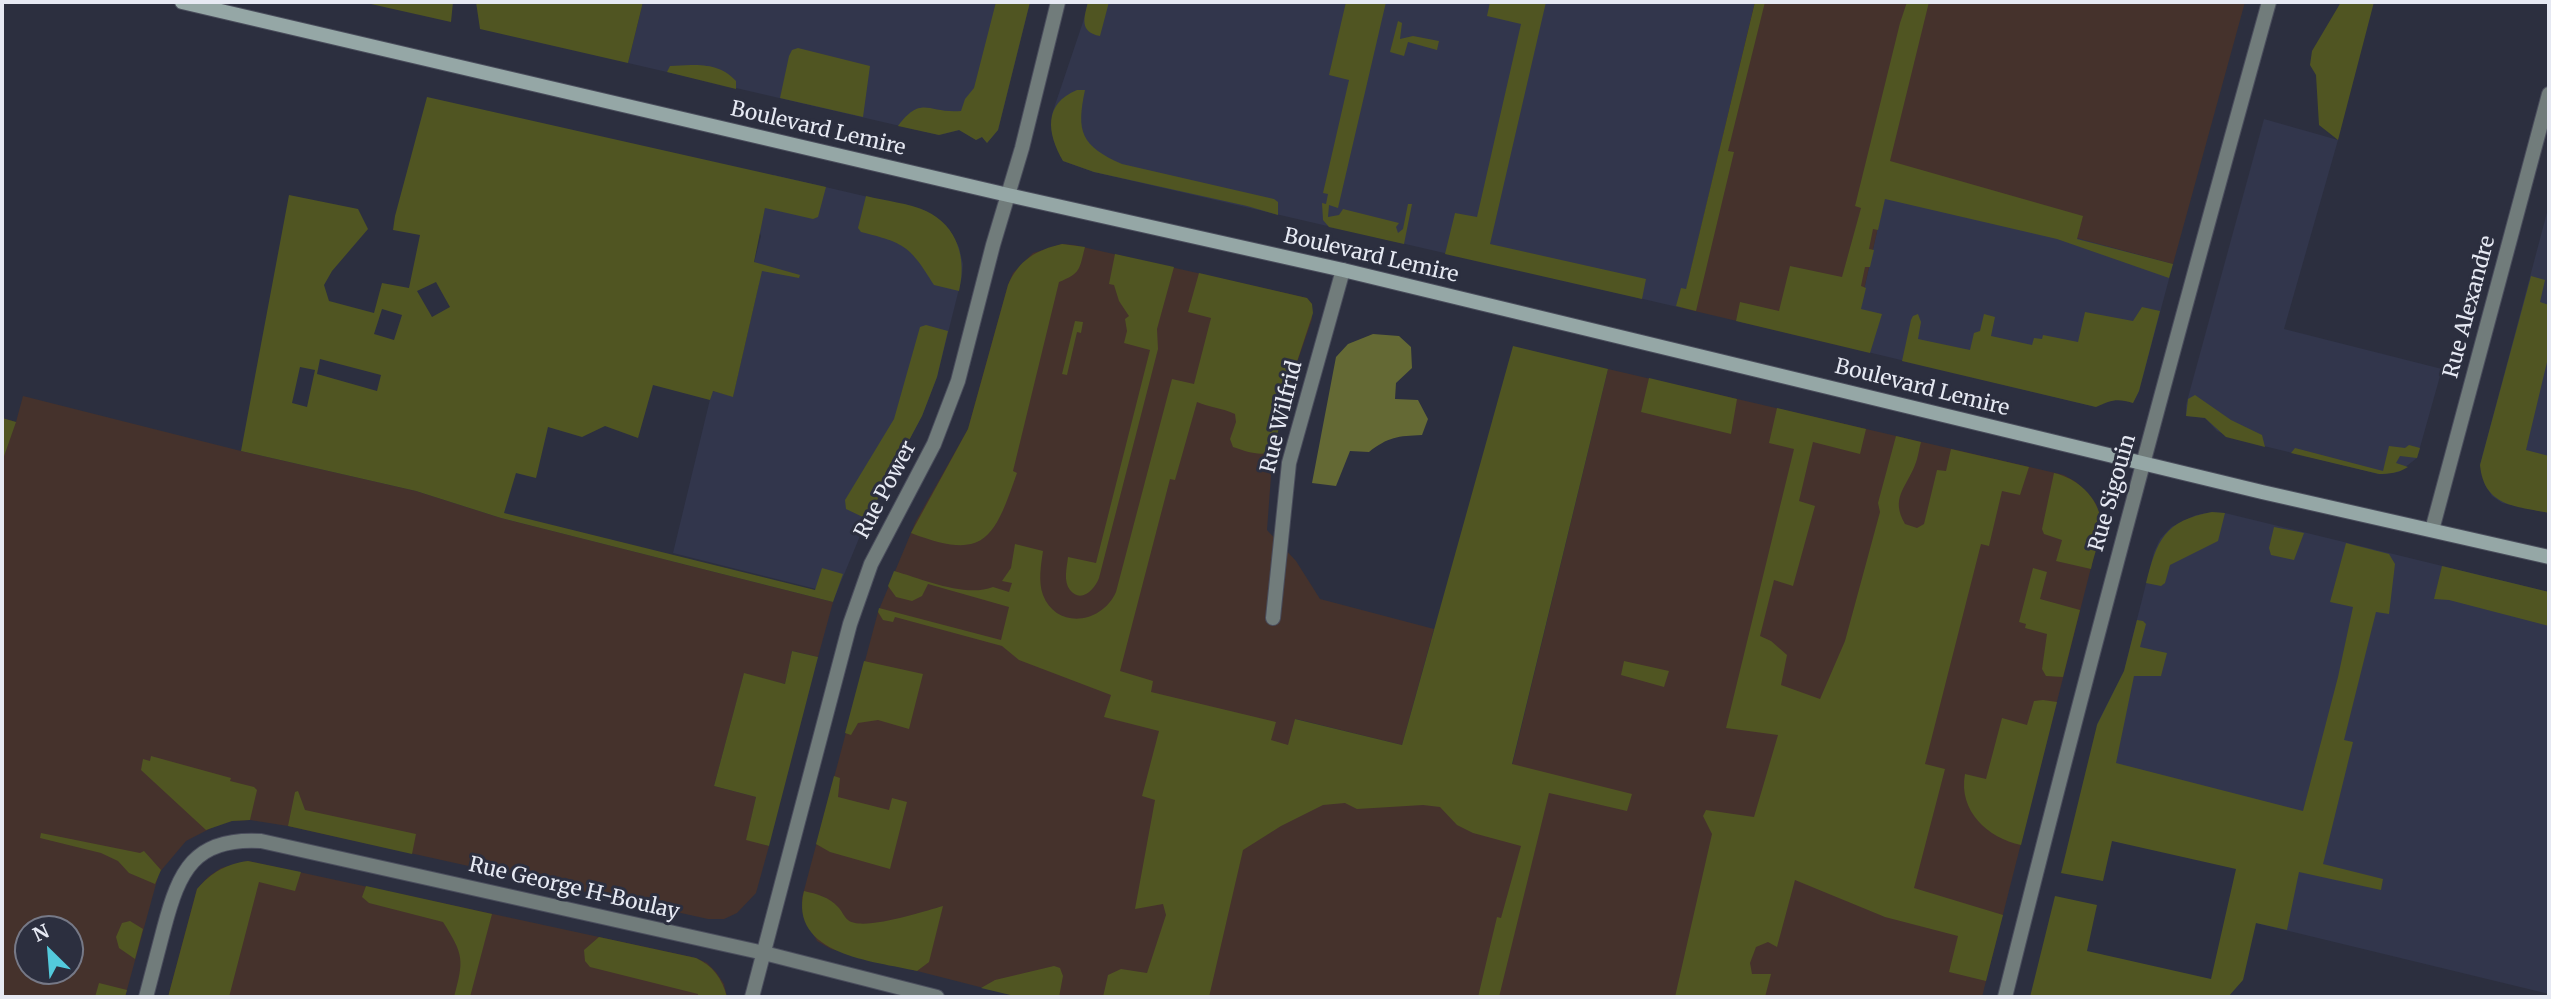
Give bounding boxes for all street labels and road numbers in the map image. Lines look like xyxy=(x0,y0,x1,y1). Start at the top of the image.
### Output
street label: Boulevard Lemire xyxy=(728,97,908,161)
street label: Boulevard Lemire xyxy=(1281,224,1461,288)
street label: Rue Alexandre xyxy=(2439,233,2501,381)
street label: Boulevard Lemire xyxy=(1832,354,2012,422)
street label: Rue Wilfrid xyxy=(1256,358,1308,476)
street label: Rue Sigouin xyxy=(2084,432,2142,554)
street label: Rue Power xyxy=(850,437,922,543)
street label: Rue George H-Boulay xyxy=(466,853,682,925)

